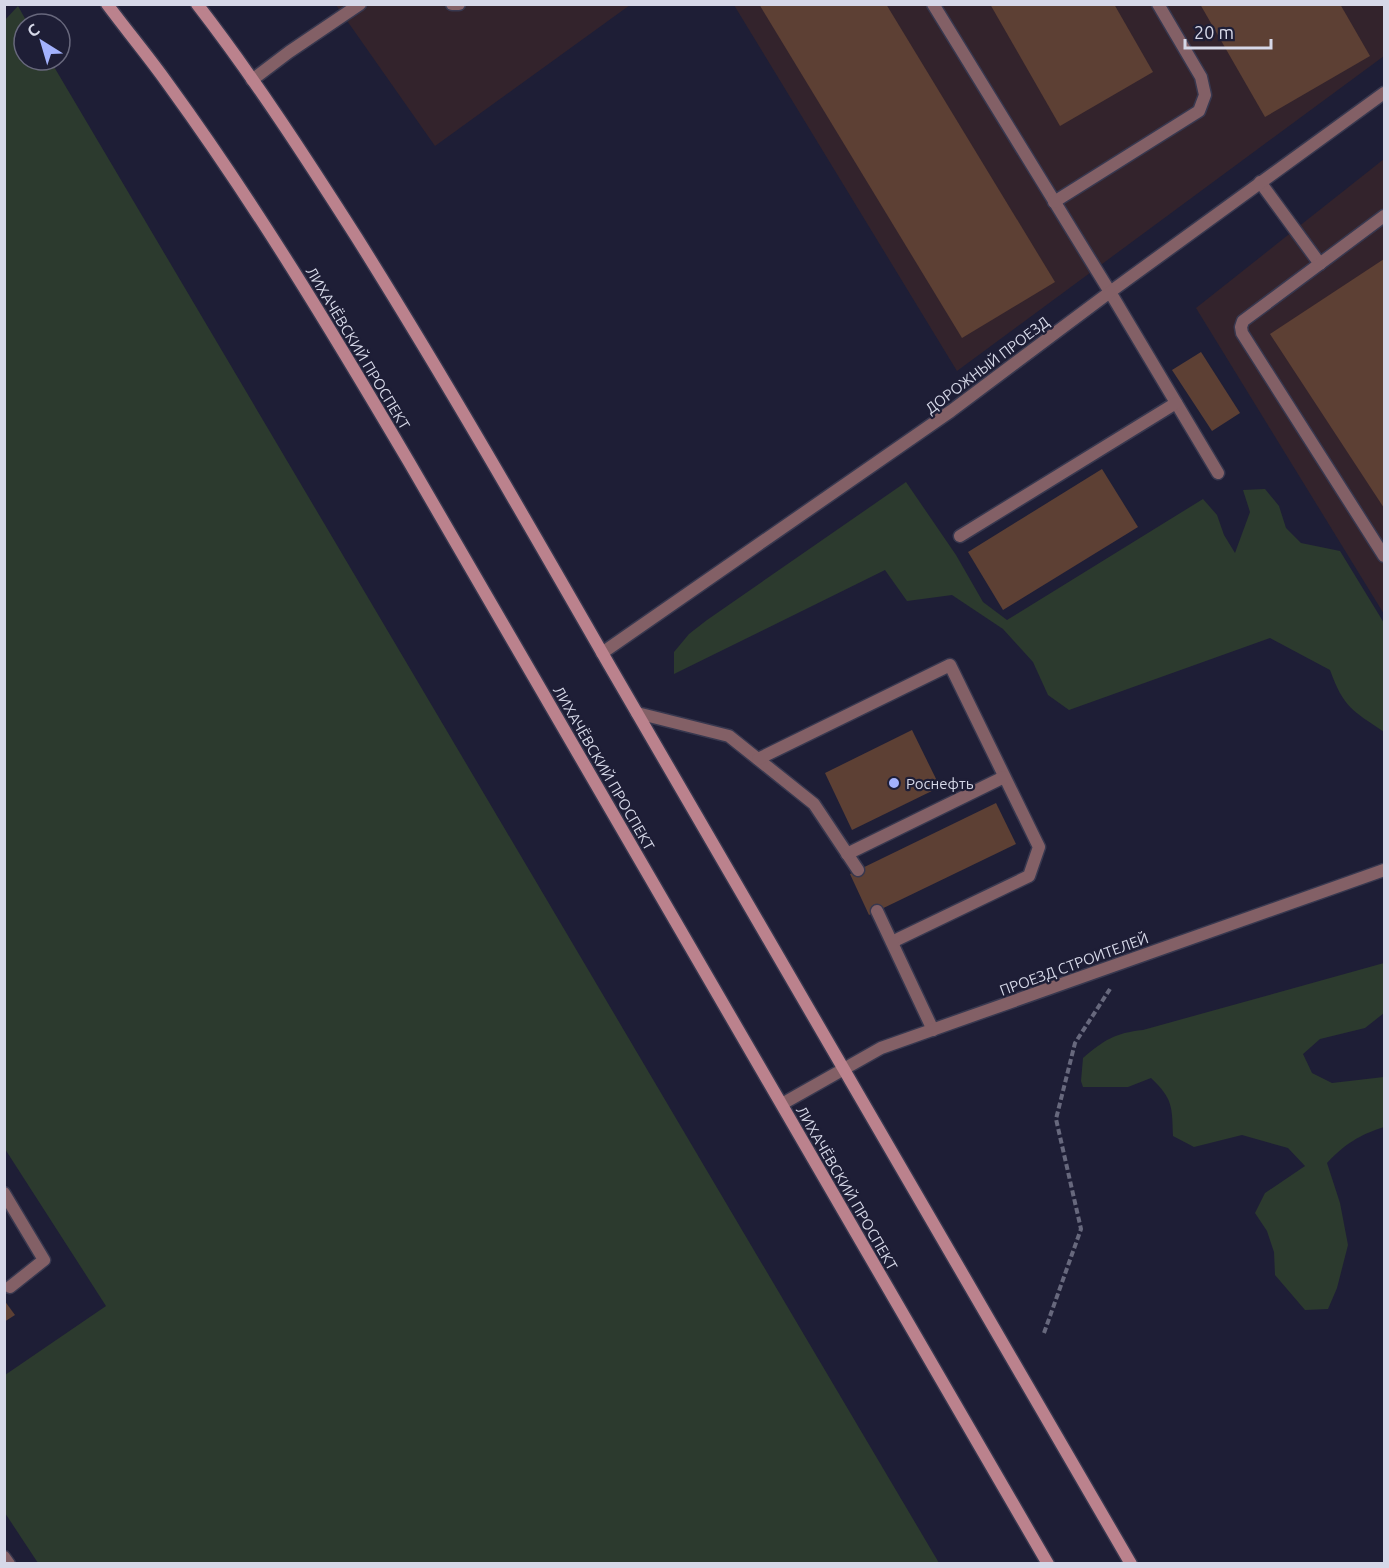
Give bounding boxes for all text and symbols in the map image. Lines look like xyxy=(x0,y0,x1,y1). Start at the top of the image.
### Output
north arrow xyxy=(12,12,72,72)
scale bar xyxy=(1185,12,1270,50)
text: С xyxy=(23,20,42,40)
text: 20 m xyxy=(1194,22,1234,42)
street label: ЛИХАЧЁВСКИЙ ПРОСПЕКТ xyxy=(303,264,414,433)
street label: ДОРОЖНЫЙ ПРОЕЗД xyxy=(922,313,1052,417)
street label: ЛИХАЧЁВСКИЙ ПРОСПЕКТ xyxy=(550,683,658,854)
place label: Роснефть xyxy=(906,775,974,792)
marker: Роснефть xyxy=(887,776,901,790)
street label: ПРОЕЗД СТРОИТЕЛЕЙ xyxy=(997,929,1151,999)
street label: ЛИХАЧЁВСКИЙ ПРОСПЕКТ xyxy=(793,1103,901,1274)

